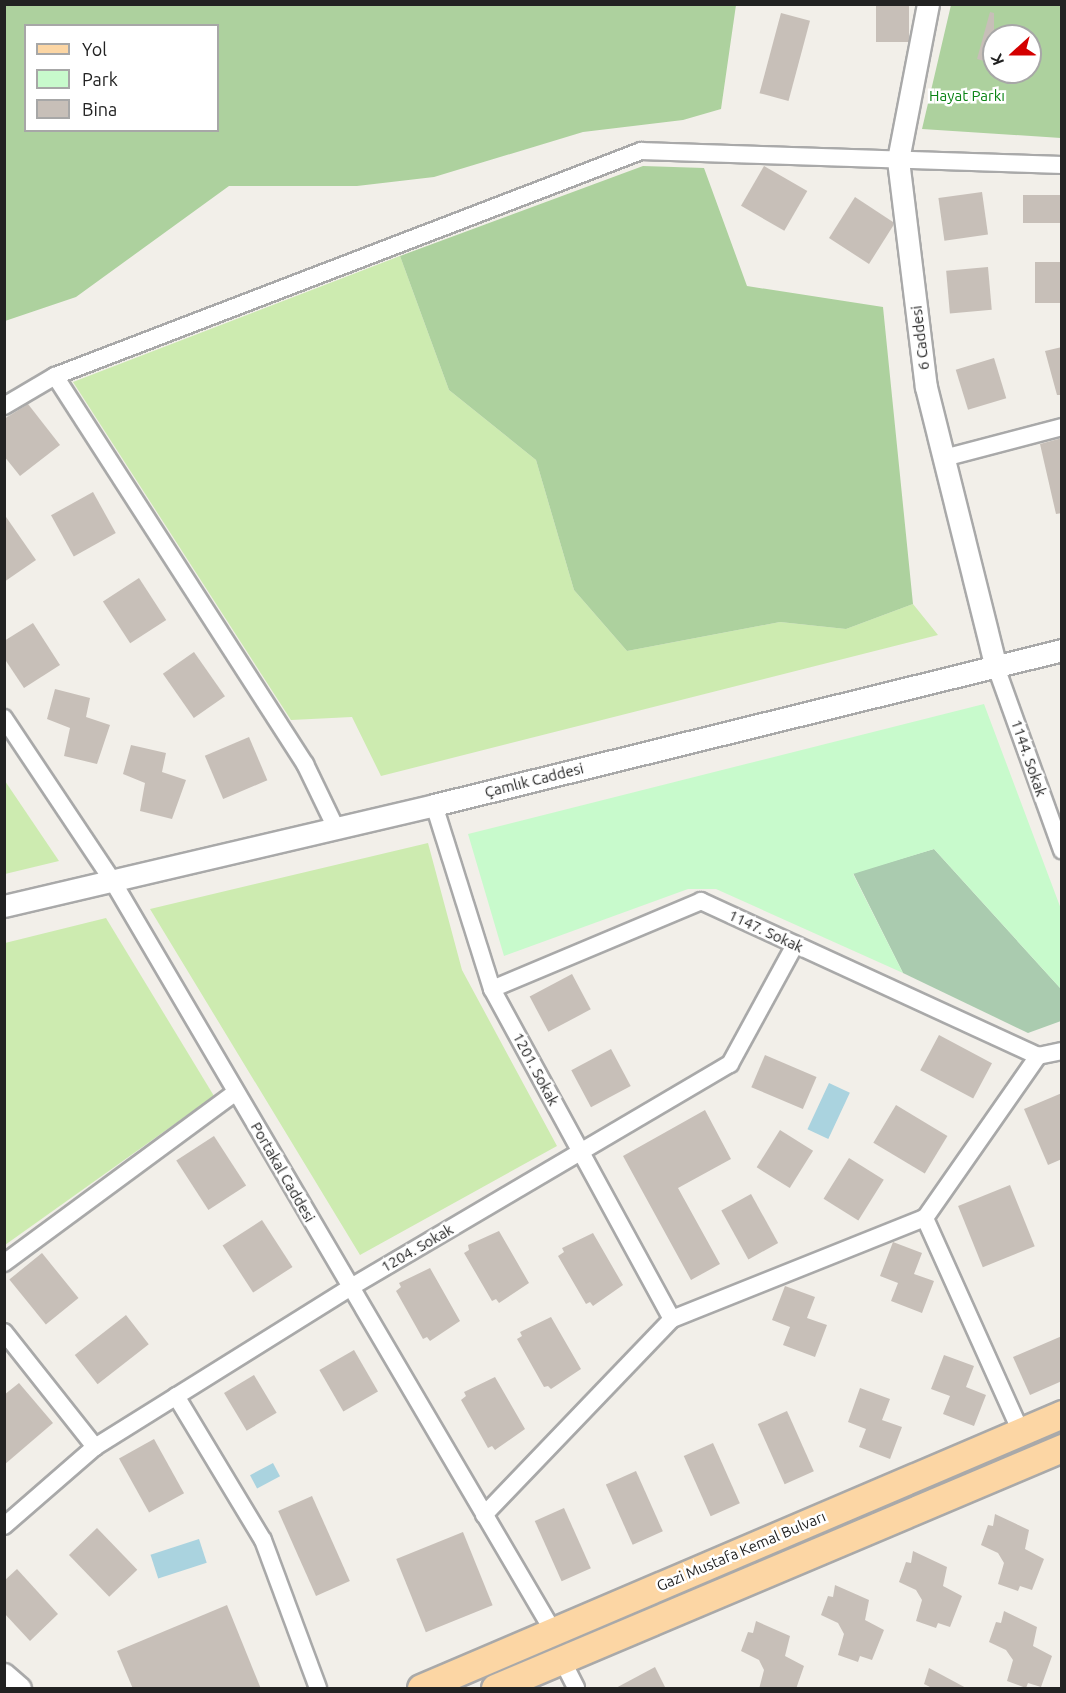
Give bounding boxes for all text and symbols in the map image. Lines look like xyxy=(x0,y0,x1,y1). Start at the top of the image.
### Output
legend xyxy=(24,24,219,132)
north arrow xyxy=(982,24,1042,84)
text: Yol xyxy=(82,39,107,59)
text: K xyxy=(987,52,1007,68)
text: Park xyxy=(82,69,118,89)
park label: Hayat Parkı xyxy=(929,87,1005,105)
text: Bina xyxy=(82,99,117,119)
street label: 6 Caddesi xyxy=(907,305,933,371)
street label: 1144. Sokak xyxy=(1007,717,1051,799)
street label: Çamlık Caddesi xyxy=(483,759,585,801)
street label: 1147. Sokak xyxy=(726,906,806,956)
street label: 1201. Sokak xyxy=(509,1029,563,1109)
street label: Portakal Caddesi xyxy=(247,1119,319,1225)
street label: 1204. Sokak xyxy=(378,1220,456,1276)
street label: Gazi Mustafa Kemal Bulvarı xyxy=(654,1507,828,1595)

